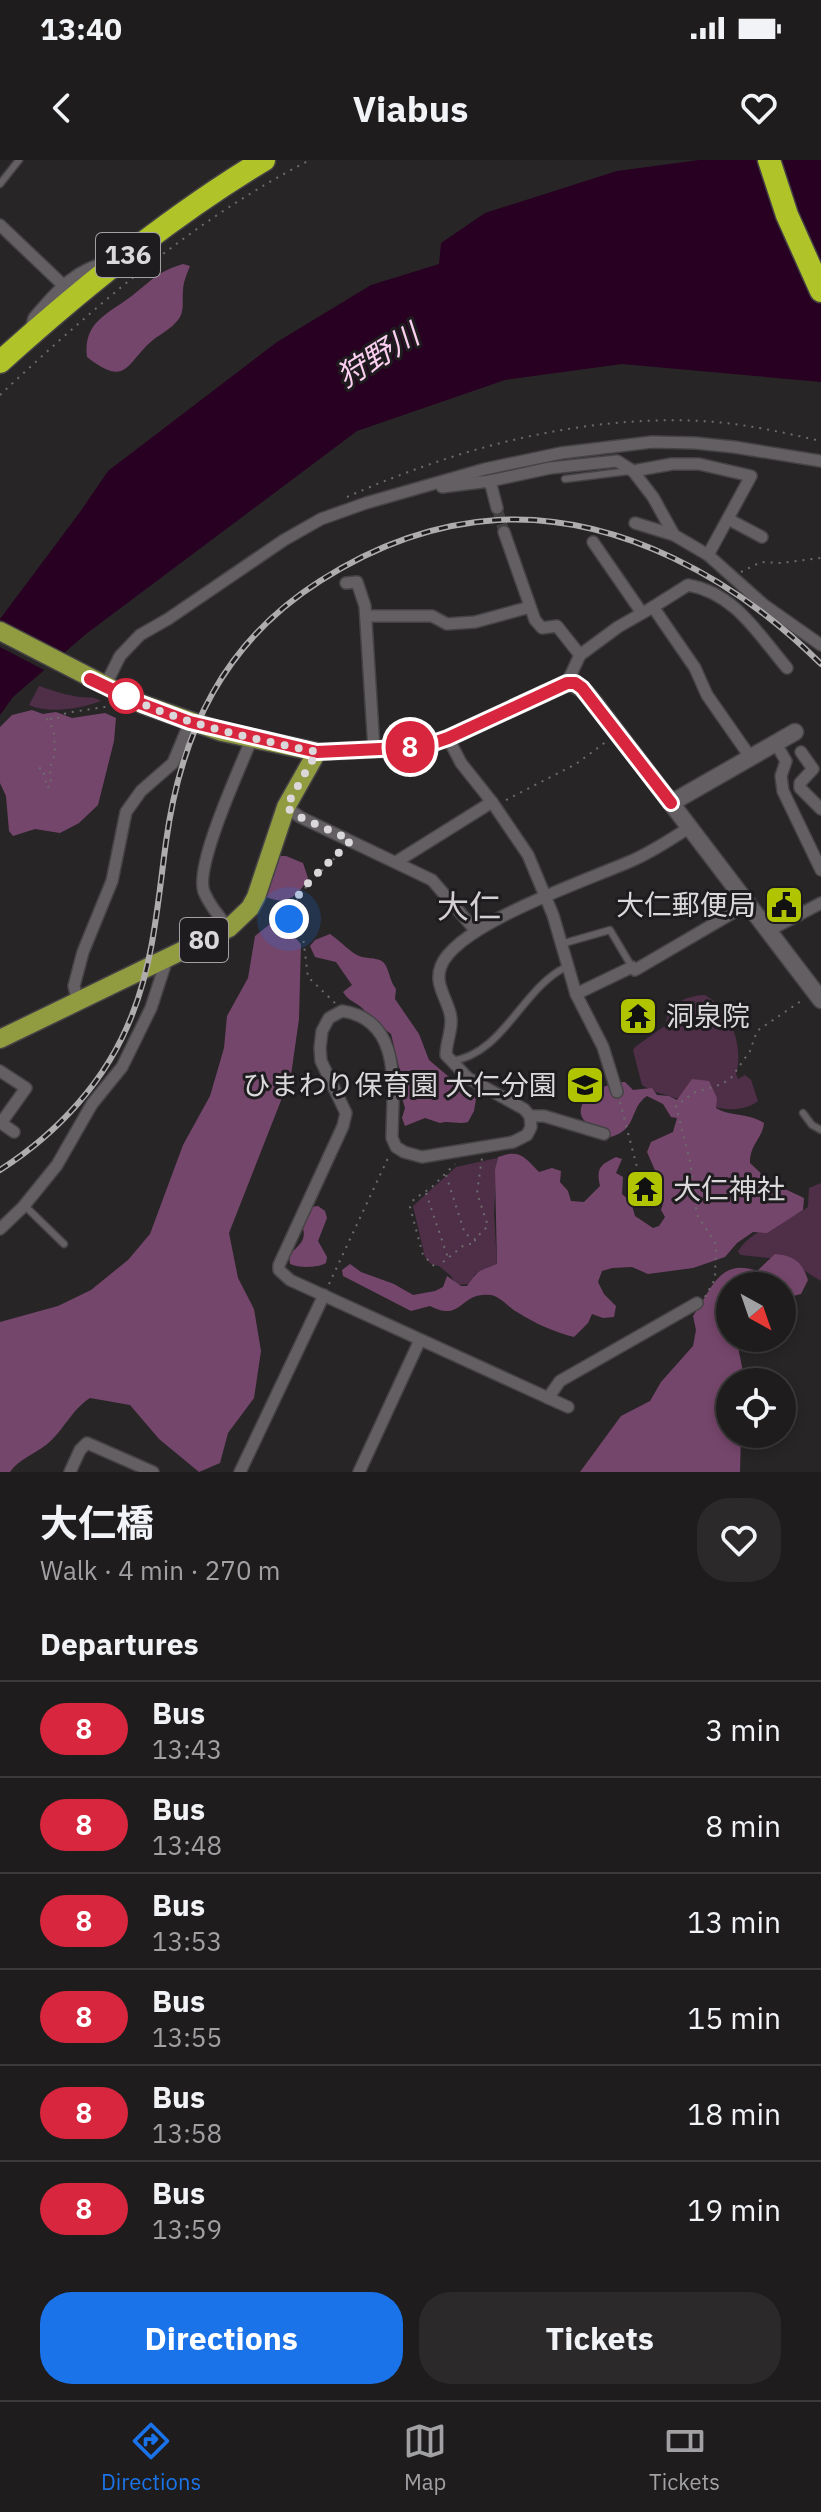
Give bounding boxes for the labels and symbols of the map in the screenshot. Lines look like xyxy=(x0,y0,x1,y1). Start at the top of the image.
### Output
road number: 136 xyxy=(96,233,160,277)
water label: 狩野川 xyxy=(329,313,428,395)
unlabelled marker xyxy=(109,679,143,713)
line badge: 8 xyxy=(384,721,436,773)
public building icon: 大仁郵便局 xyxy=(763,884,805,926)
district label: 大仁 xyxy=(437,885,501,927)
place label: 大仁郵便局 xyxy=(616,886,756,923)
your location xyxy=(269,899,309,939)
road number: 80 xyxy=(180,918,228,962)
temple icon: 洞泉院 xyxy=(617,995,659,1037)
place label: 洞泉院 xyxy=(666,997,750,1034)
school or university icon: ひまわり保育園 大仁分園 xyxy=(564,1064,606,1106)
place label: ひまわり保育園 大仁分園 xyxy=(242,1066,557,1103)
temple icon: 大仁神社 xyxy=(624,1168,666,1210)
place label: 大仁神社 xyxy=(673,1170,785,1207)
north arrow xyxy=(716,1272,796,1352)

